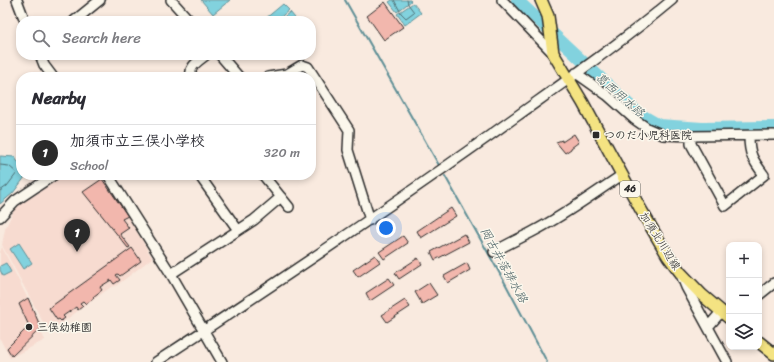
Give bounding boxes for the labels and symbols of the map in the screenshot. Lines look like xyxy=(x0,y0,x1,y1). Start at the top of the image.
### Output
water label: 葛西用水路 xyxy=(590,67,651,124)
place label: つのだ小児科医院 xyxy=(604,126,692,145)
marker: つのだ小児科医院 xyxy=(591,130,601,140)
road number: 46 xyxy=(620,181,640,197)
street label: 加須北川辺線 xyxy=(634,208,686,274)
your location xyxy=(376,218,396,238)
pin: 1 xyxy=(64,219,90,252)
water label: 岡古井落排水路 xyxy=(474,223,534,308)
place label: 三俣幼稚園 xyxy=(37,318,92,337)
marker: 三俣幼稚園 xyxy=(24,322,34,332)

